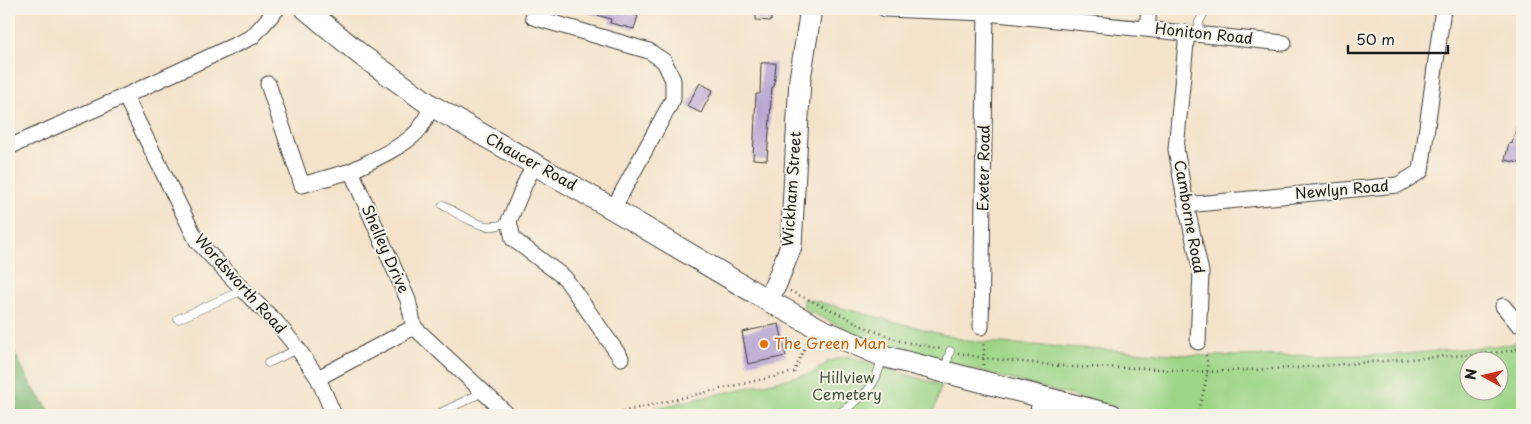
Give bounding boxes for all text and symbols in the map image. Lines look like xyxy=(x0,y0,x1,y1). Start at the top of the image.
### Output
street label: Honiton Road xyxy=(1154,16,1254,49)
scale bar xyxy=(1348,22,1448,54)
text: 50 m xyxy=(1356,27,1395,50)
street label: Exeter Road xyxy=(970,124,995,211)
street label: Chaucer Road xyxy=(482,126,582,195)
street label: Wickham Street xyxy=(775,130,806,247)
street label: Camborne Road xyxy=(1169,158,1212,275)
street label: Newlyn Road xyxy=(1294,173,1390,204)
street label: Shelley Drive xyxy=(357,200,416,296)
street label: Wordsworth Road xyxy=(190,228,293,338)
place label: The Green Man xyxy=(774,331,886,354)
marker: The Green Man xyxy=(758,338,770,350)
north arrow xyxy=(1458,352,1508,402)
park label: Hillview Cemetery xyxy=(812,365,882,405)
text: N xyxy=(1459,367,1482,381)

